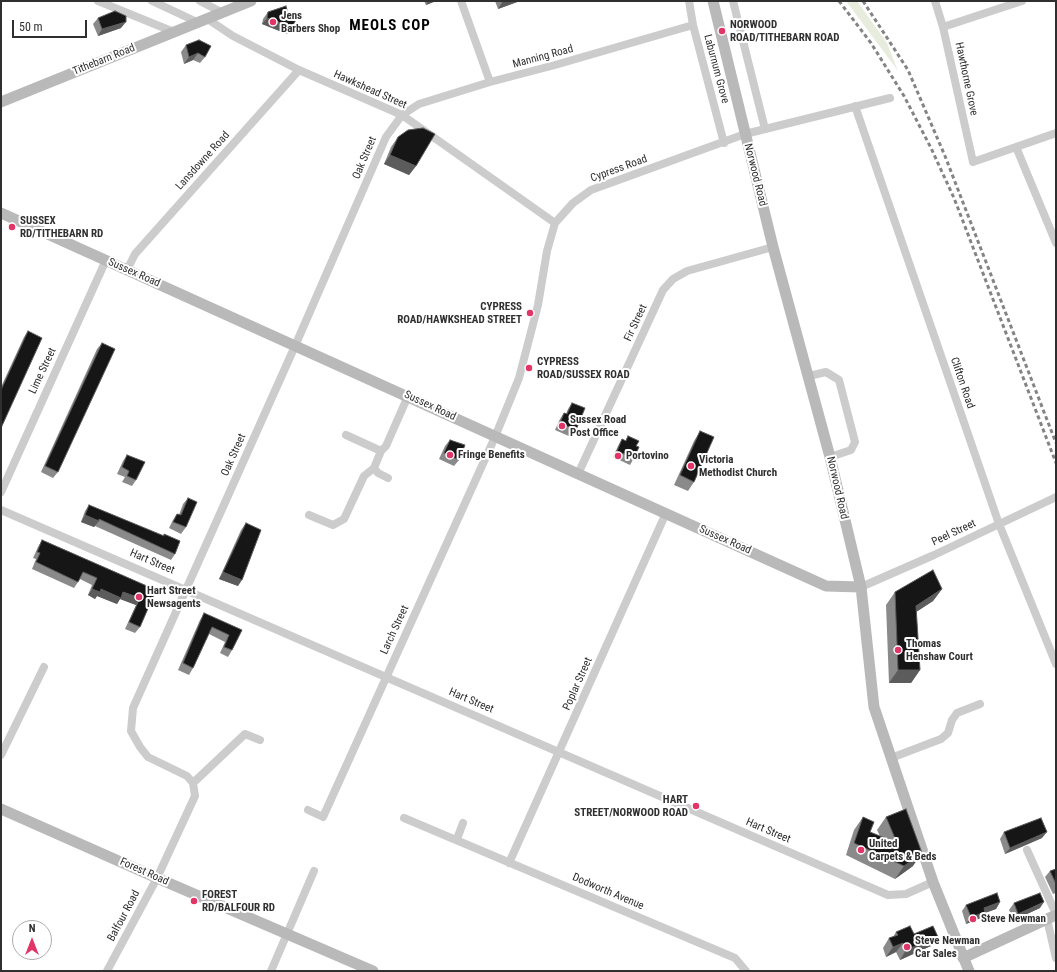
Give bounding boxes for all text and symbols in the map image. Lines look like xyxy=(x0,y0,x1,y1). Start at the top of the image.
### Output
place label: Jens Barbers Shop xyxy=(281,9,340,35)
scale bar xyxy=(14,12,89,38)
marker: Jens Barbers Shop xyxy=(268,17,278,27)
district label: MEOLS COP xyxy=(349,17,431,35)
place label: NORWOOD ROAD/TITHEBARN ROAD xyxy=(730,18,839,44)
text: 50 m xyxy=(19,20,43,34)
marker: NORWOOD ROAD/TITHEBARN ROAD xyxy=(717,26,727,36)
street label: Laburnum Grove xyxy=(700,33,732,105)
street label: Hawthorne Grove xyxy=(952,41,980,117)
street label: Tithebarn Road xyxy=(71,42,137,78)
street label: Manning Road xyxy=(511,43,575,71)
street label: Hawkshead Street xyxy=(331,68,409,112)
street label: Lansdowne Road xyxy=(173,129,233,193)
street label: Oak Street xyxy=(350,135,380,181)
street label: Norwood Road xyxy=(741,142,769,208)
street label: Cypress Road xyxy=(589,153,649,185)
place label: SUSSEX RD/TITHEBARN RD xyxy=(20,214,103,240)
marker: SUSSEX RD/TITHEBARN RD xyxy=(7,222,17,232)
street label: Sussex Road xyxy=(106,256,162,290)
place label: CYPRESS ROAD/HAWKSHEAD STREET xyxy=(397,300,522,326)
street label: Fir Street xyxy=(622,302,650,344)
marker: CYPRESS ROAD/HAWKSHEAD STREET xyxy=(525,308,535,318)
street label: Lime Street xyxy=(27,346,59,396)
place label: CYPRESS ROAD/SUSSEX ROAD xyxy=(537,355,630,381)
street label: Clifton Road xyxy=(947,356,977,410)
marker: CYPRESS ROAD/SUSSEX ROAD xyxy=(524,363,534,373)
street label: Sussex Road xyxy=(402,388,458,424)
place label: Sussex Road Post Office xyxy=(570,413,626,439)
marker: Sussex Road Post Office xyxy=(557,421,567,431)
street label: Oak Street xyxy=(219,432,249,478)
place label: Fringe Benefits xyxy=(458,448,525,462)
place label: Portovino xyxy=(626,449,669,463)
marker: Fringe Benefits xyxy=(445,450,455,460)
marker: Portovino xyxy=(613,451,623,461)
place label: Victoria Methodist Church xyxy=(699,453,777,479)
street label: Norwood Road xyxy=(823,455,851,521)
marker: Victoria Methodist Church xyxy=(686,461,696,471)
street label: Peel Street xyxy=(930,517,978,549)
street label: Sussex Road xyxy=(697,523,753,557)
street label: Hart Street xyxy=(128,547,176,577)
place label: Hart Street Newsagents xyxy=(147,584,201,610)
marker: Hart Street Newsagents xyxy=(134,592,144,602)
street label: Larch Street xyxy=(378,603,412,657)
place label: Thomas Henshaw Court xyxy=(906,637,973,663)
marker: Thomas Henshaw Court xyxy=(893,645,903,655)
street label: Poplar Street xyxy=(560,656,596,712)
street label: Hart Street xyxy=(447,686,495,716)
place label: HART STREET/NORWOOD ROAD xyxy=(574,793,688,819)
marker: HART STREET/NORWOOD ROAD xyxy=(691,801,701,811)
street label: Hart Street xyxy=(744,816,792,846)
place label: United Carpets & Beds xyxy=(869,837,936,863)
marker: United Carpets & Beds xyxy=(856,845,866,855)
street label: Forest Road xyxy=(118,855,170,889)
street label: Dodworth Avenue xyxy=(570,871,646,913)
street label: Balfour Road xyxy=(105,888,143,944)
place label: FOREST RD/BALFOUR RD xyxy=(202,888,275,914)
marker: FOREST RD/BALFOUR RD xyxy=(189,896,199,906)
place label: Steve Newman xyxy=(981,912,1046,926)
marker: Steve Newman xyxy=(968,914,978,924)
north arrow xyxy=(12,920,52,960)
text: N xyxy=(29,922,35,935)
place label: Steve Newman Car Sales xyxy=(915,934,980,960)
marker: Steve Newman Car Sales xyxy=(902,942,912,952)

